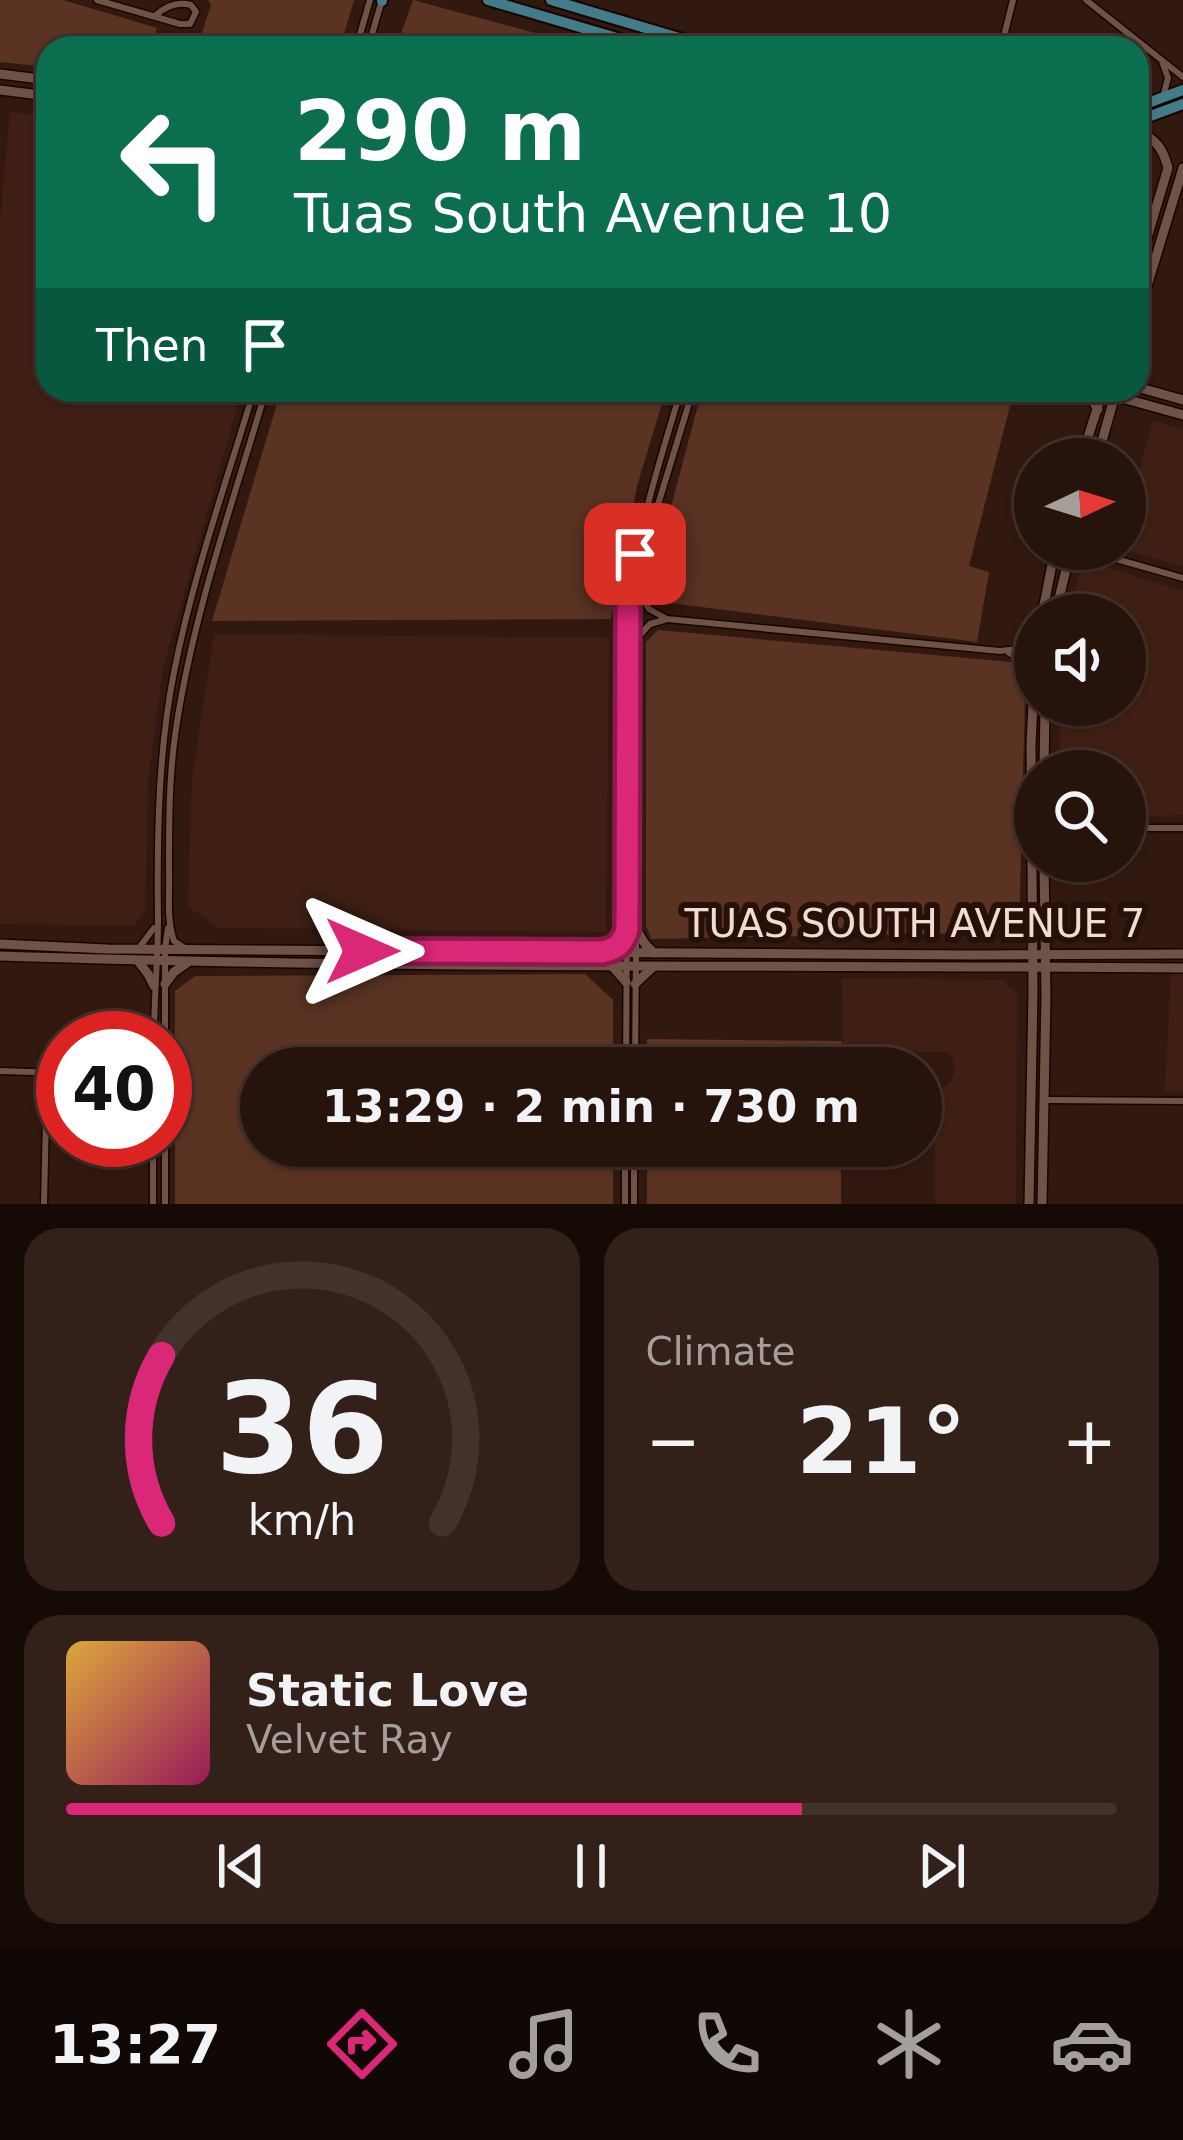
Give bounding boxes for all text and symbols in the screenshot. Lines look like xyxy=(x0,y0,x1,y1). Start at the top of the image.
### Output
text: 290 m xyxy=(294,82,586,180)
icon: left xyxy=(96,84,252,240)
text: Tuas South Avenue 10 xyxy=(294,182,892,245)
icon: arrive xyxy=(232,312,298,378)
text: Then xyxy=(96,319,208,372)
north arrow xyxy=(1014,438,1146,570)
map controls xyxy=(1014,438,1146,882)
pin xyxy=(584,503,686,605)
icon: arrive xyxy=(602,521,668,587)
button: sound xyxy=(1014,594,1146,726)
button: search xyxy=(1014,750,1146,882)
position arrow xyxy=(299,888,425,1014)
street label: TUAS SOUTH AVENUE 7 xyxy=(684,901,1145,946)
speed limit sign: 40 xyxy=(36,1011,192,1167)
text: 13:29 · 2 min · 730 m xyxy=(322,1080,860,1133)
text: Climate xyxy=(646,1329,796,1374)
text: 36 xyxy=(215,1356,389,1501)
text: 21° xyxy=(796,1389,966,1494)
text: − xyxy=(646,1403,701,1480)
text: + xyxy=(1062,1403,1117,1480)
text: km/h xyxy=(248,1494,356,1544)
text: Static Love xyxy=(246,1664,529,1717)
text: Velvet Ray xyxy=(246,1717,452,1762)
icon: previous xyxy=(208,1833,274,1899)
icon: pause xyxy=(558,1833,624,1899)
icon: next xyxy=(909,1833,975,1899)
icon: directions xyxy=(320,2002,404,2086)
icon: music xyxy=(502,2002,586,2086)
icon: phone xyxy=(685,2002,769,2086)
icon: climate xyxy=(867,2002,951,2086)
icon: car xyxy=(1050,2002,1134,2086)
text: 13:27 xyxy=(49,2013,221,2076)

